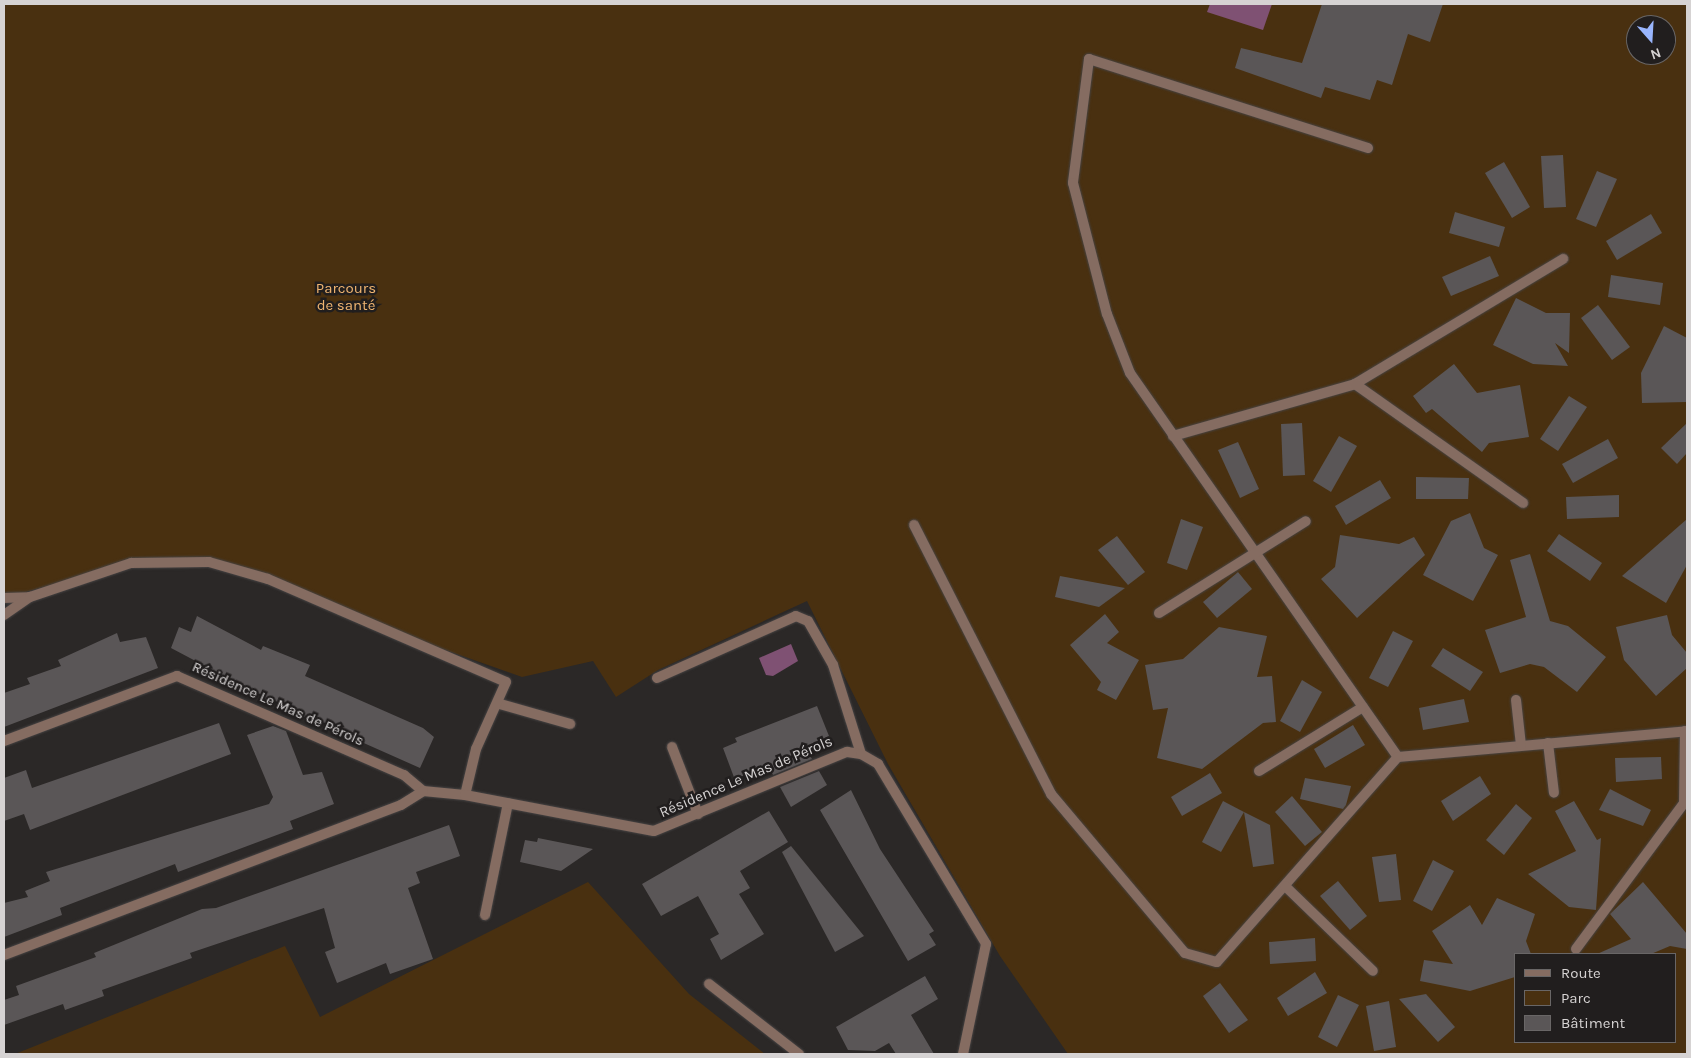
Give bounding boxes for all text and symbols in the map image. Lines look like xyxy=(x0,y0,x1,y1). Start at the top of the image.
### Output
north arrow xyxy=(1626,15,1676,65)
text: N xyxy=(1648,44,1663,63)
park label: Parcours de santé xyxy=(316,279,376,314)
street label: Résidence Le Mas de Pérols xyxy=(189,658,367,750)
street label: Résidence Le Mas de Pérols xyxy=(657,732,835,822)
legend xyxy=(1514,953,1676,1043)
text: Route xyxy=(1561,964,1601,982)
text: Parc xyxy=(1561,989,1591,1007)
text: Bâtiment xyxy=(1561,1014,1625,1032)

